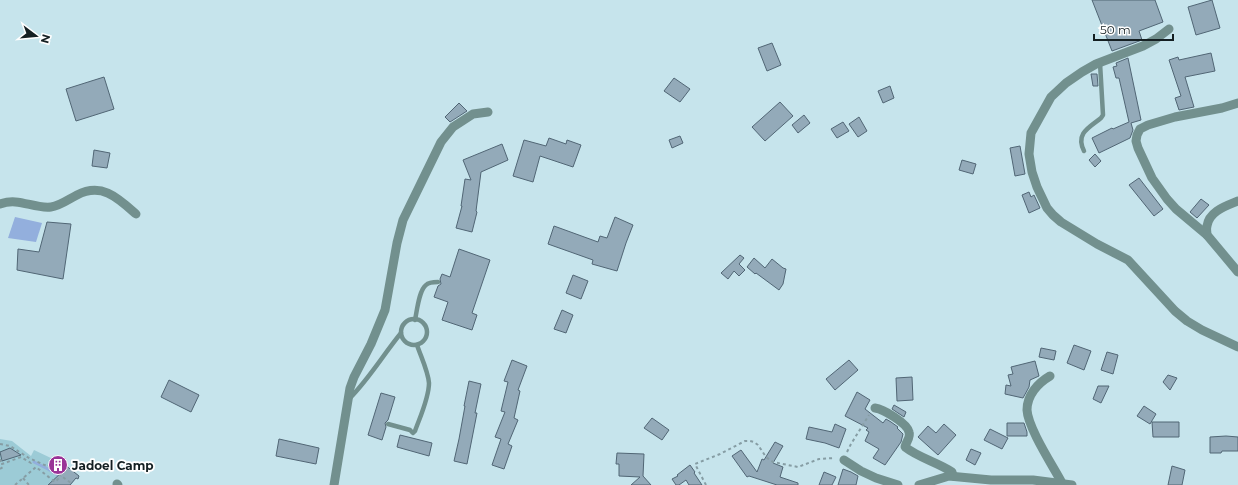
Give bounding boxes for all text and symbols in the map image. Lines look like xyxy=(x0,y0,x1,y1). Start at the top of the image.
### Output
north arrow xyxy=(16,16,56,56)
scale bar xyxy=(1094,16,1173,42)
text: 50 m xyxy=(1100,22,1131,37)
text: N xyxy=(38,33,54,45)
building icon: Jadoel Camp xyxy=(47,454,69,476)
place label: Jadoel Camp xyxy=(71,458,154,473)

